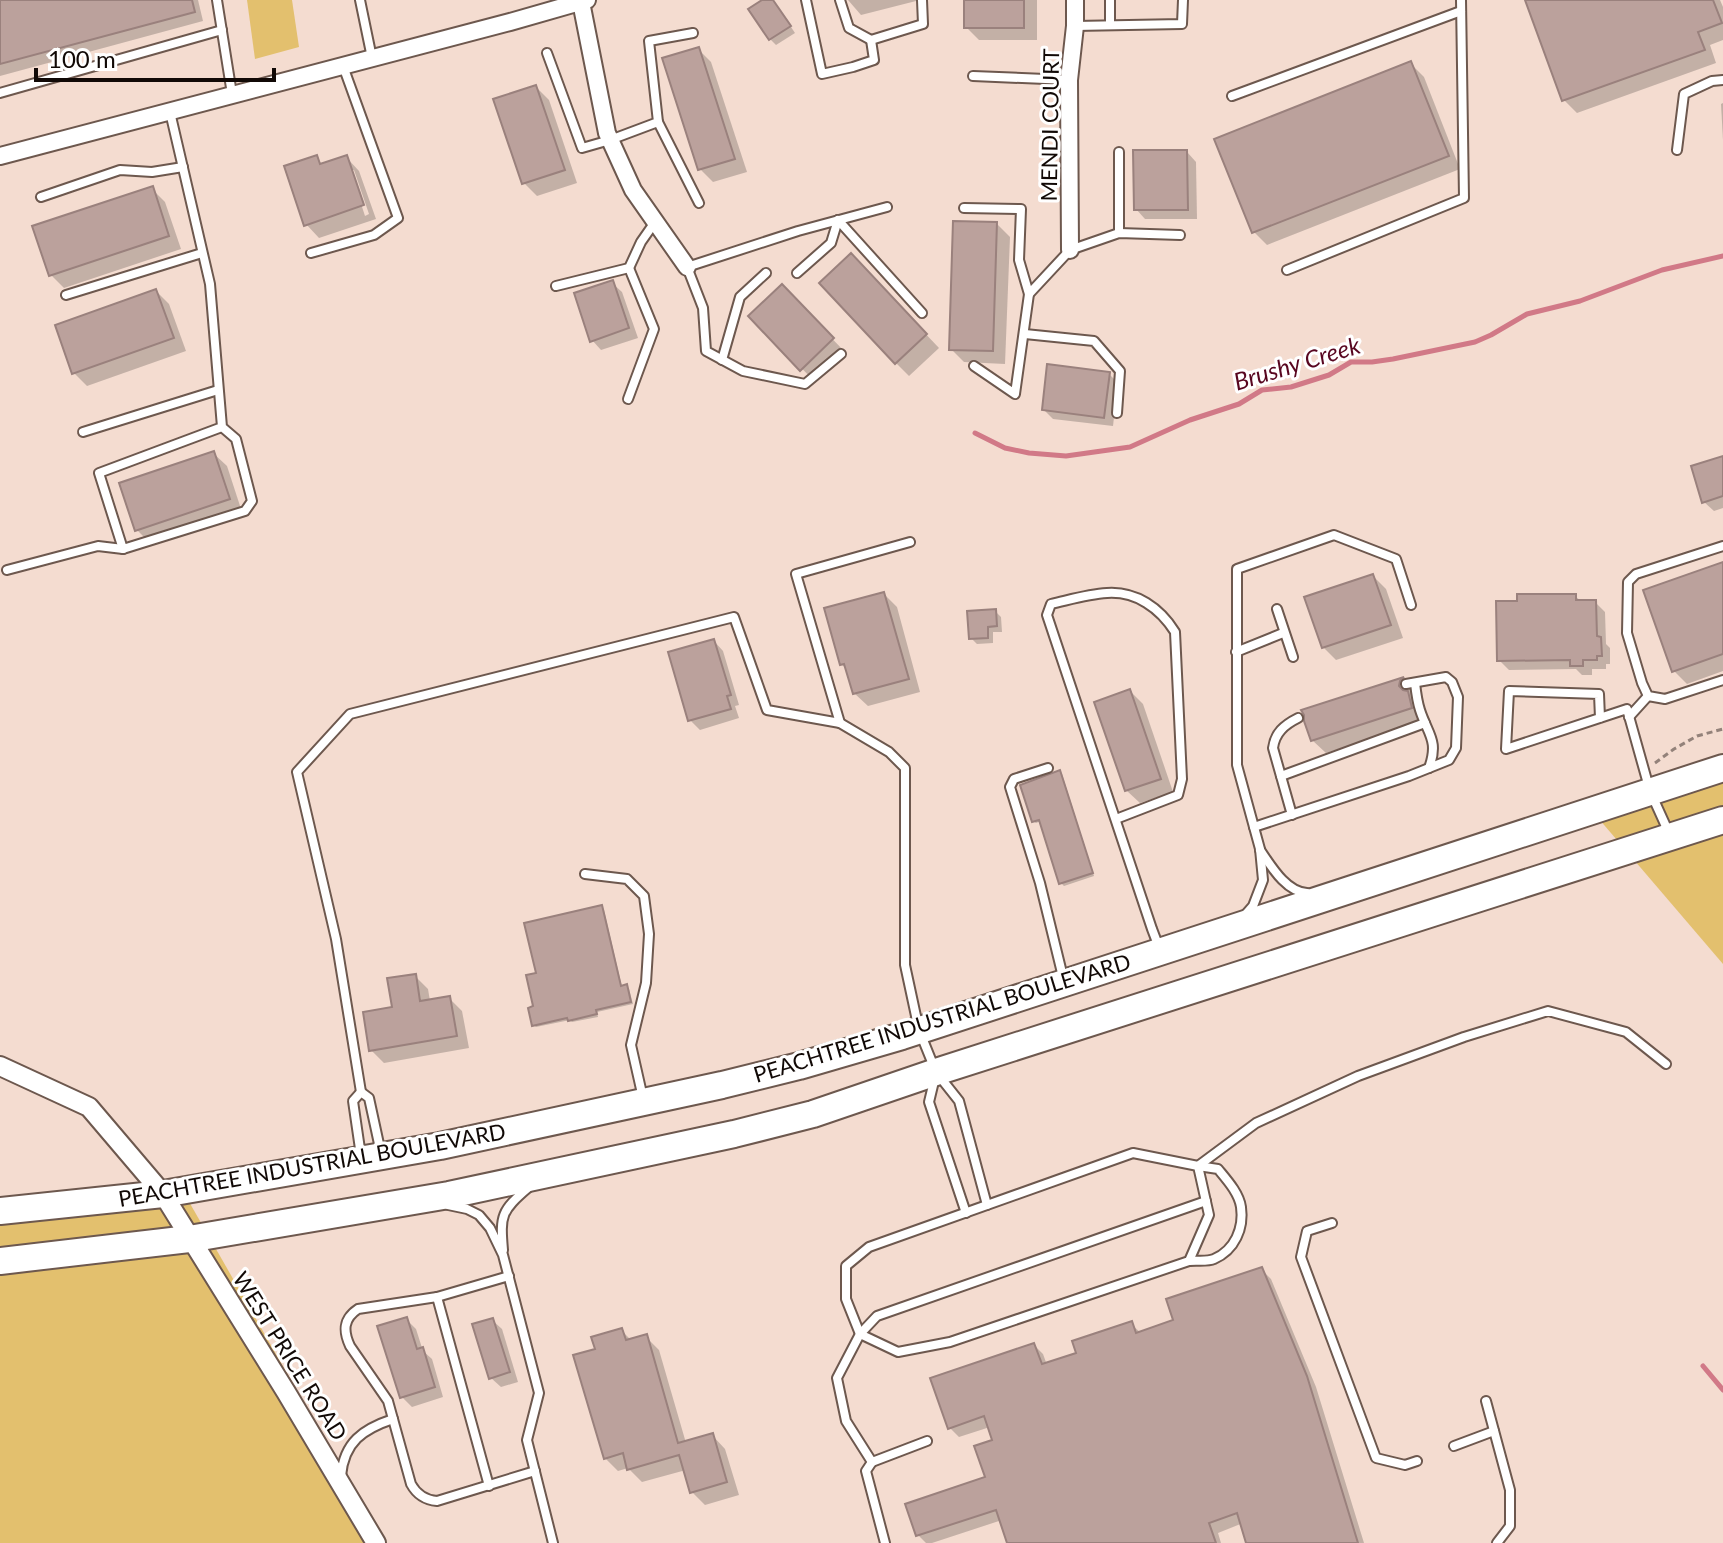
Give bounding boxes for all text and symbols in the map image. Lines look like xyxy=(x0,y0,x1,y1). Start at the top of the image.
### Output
scale bar xyxy=(36,32,274,82)
text: 100 m xyxy=(48,44,116,73)
street label: MENDI COURT xyxy=(1035,48,1064,202)
water label: Brushy Creek xyxy=(1230,329,1364,396)
street label: PEACHTREE INDUSTRIAL BOULEVARD xyxy=(750,947,1134,1088)
street label: PEACHTREE INDUSTRIAL BOULEVARD xyxy=(116,1117,508,1212)
street label: WEST PRICE ROAD xyxy=(228,1266,353,1445)

